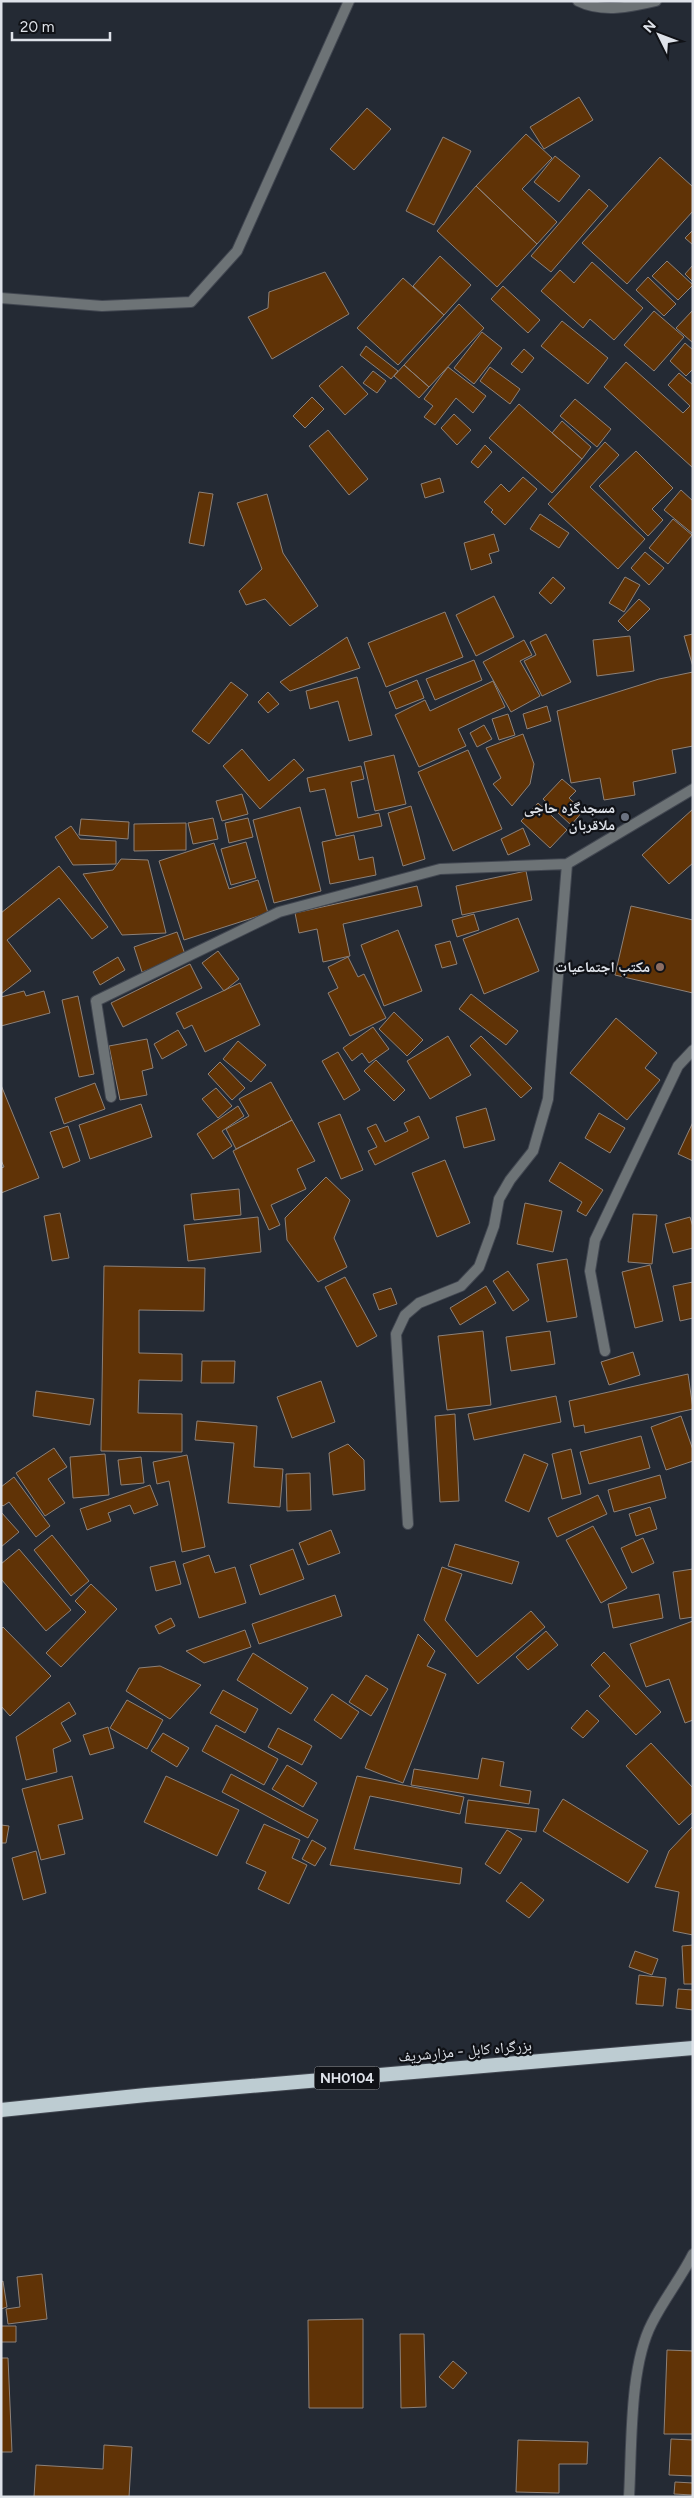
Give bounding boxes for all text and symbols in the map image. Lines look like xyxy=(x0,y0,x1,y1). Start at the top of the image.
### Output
scale bar xyxy=(12,10,110,42)
north arrow xyxy=(634,10,684,60)
text: N xyxy=(640,17,660,36)
text: 20 m xyxy=(20,18,54,36)
place label: مسجدگزه حاجی ملاقربان xyxy=(524,799,615,834)
marker: مسجدگزه حاجی ملاقربان xyxy=(619,811,631,823)
place label: مکتب اجتماعیات xyxy=(555,958,650,976)
marker: مکتب اجتماعیات xyxy=(654,961,666,973)
street label: بزرگراه کابل - مزارشریف xyxy=(398,2036,533,2067)
road number: NH0104 xyxy=(314,2066,380,2090)

